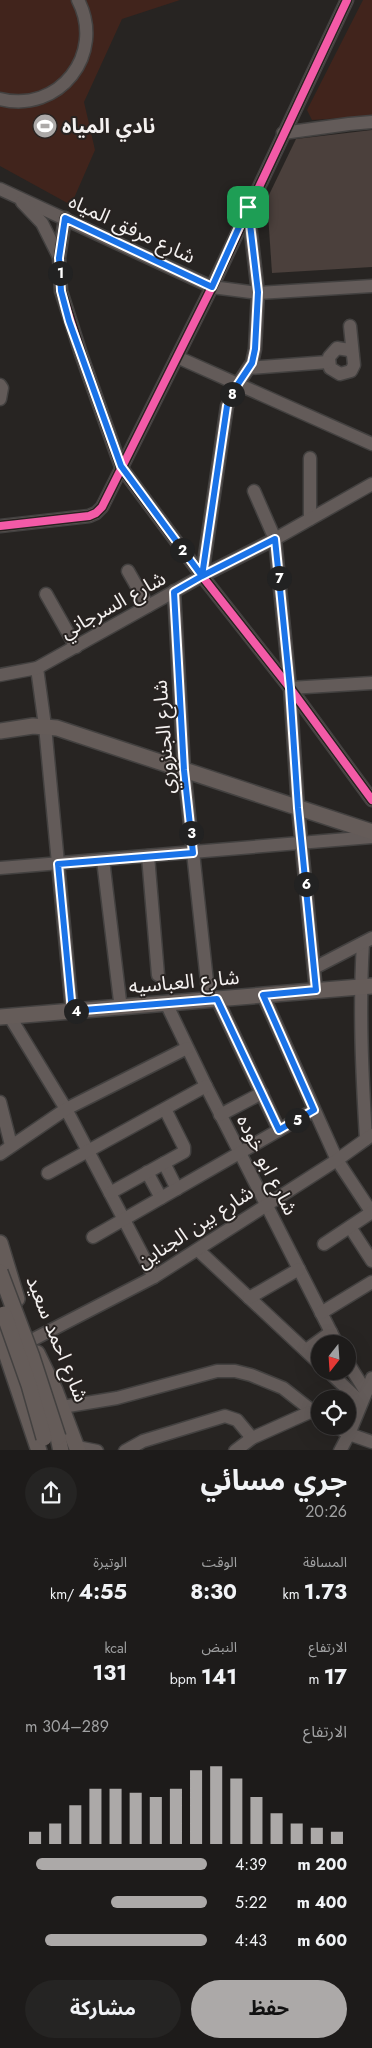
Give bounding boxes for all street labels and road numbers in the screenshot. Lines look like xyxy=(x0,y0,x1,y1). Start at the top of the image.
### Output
street label: شارع مرفق المياه xyxy=(64,187,200,271)
street label: شارع السرجاني xyxy=(55,564,171,647)
street label: شارع الجنزوري xyxy=(146,679,183,795)
street label: شارع العباسيه xyxy=(127,963,241,1001)
street label: شارع ابو خوده xyxy=(229,1110,305,1220)
street label: شارع بين الجناين xyxy=(131,1178,259,1276)
street label: شارع احمد سعيد xyxy=(18,1271,96,1407)

